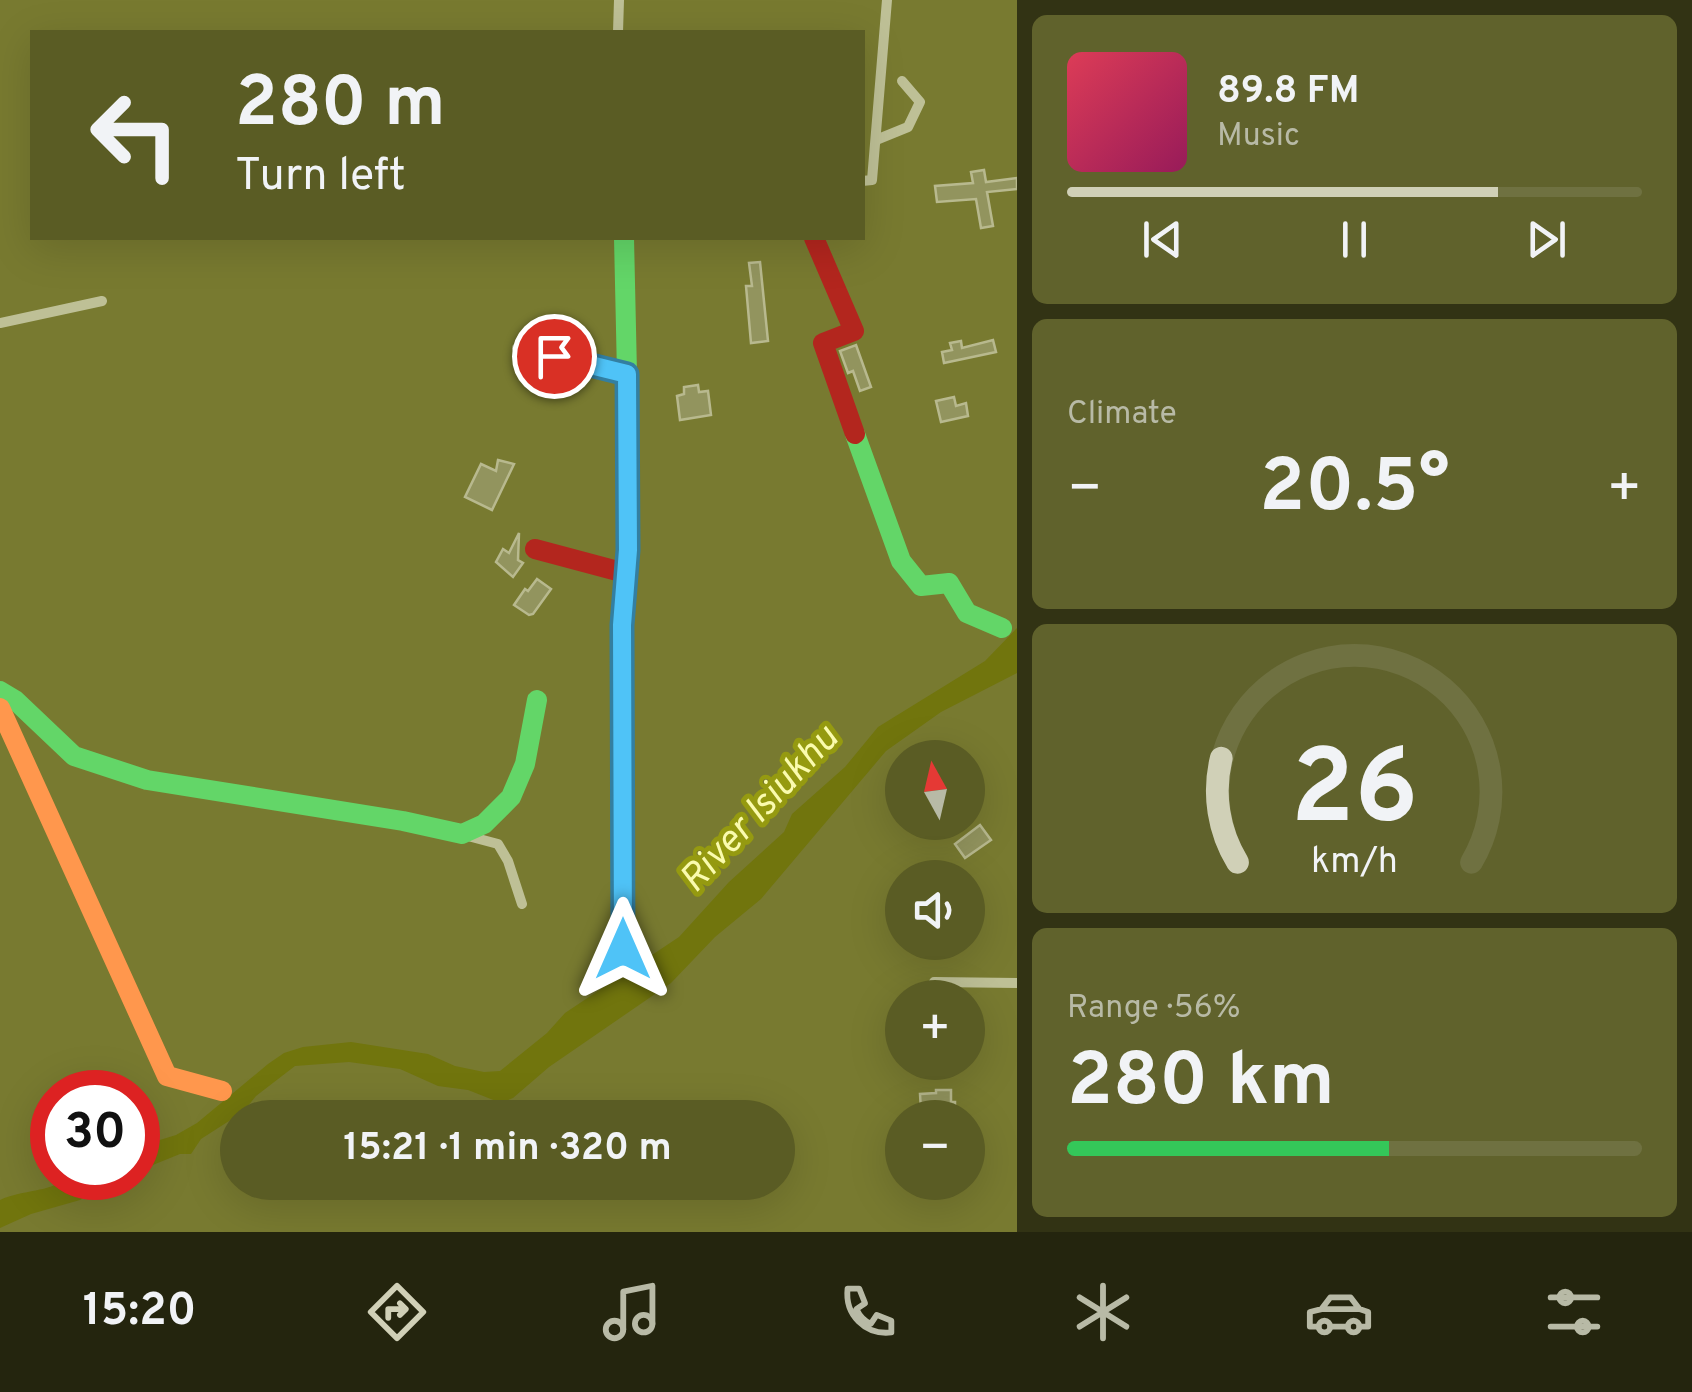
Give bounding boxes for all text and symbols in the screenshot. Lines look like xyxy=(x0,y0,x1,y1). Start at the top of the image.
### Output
text: 280 m xyxy=(235,62,446,151)
text: 89.8 FM xyxy=(1217,68,1359,117)
icon: left xyxy=(70,70,200,200)
text: Music xyxy=(1217,117,1300,157)
text: Turn left xyxy=(235,149,406,206)
icon: previous xyxy=(1135,212,1190,267)
icon: pause xyxy=(1327,212,1382,267)
icon: next xyxy=(1519,212,1574,267)
pin xyxy=(512,314,597,399)
icon: arrive xyxy=(527,329,582,384)
text: Climate xyxy=(1067,395,1177,435)
text: 20.5° xyxy=(1259,443,1450,538)
text: − xyxy=(1067,456,1102,526)
text: + xyxy=(1607,456,1642,526)
water label: River Isiukhu xyxy=(670,715,852,905)
text: 26 xyxy=(1291,728,1418,860)
north arrow xyxy=(885,740,985,840)
map controls xyxy=(885,740,985,1200)
text: km/h xyxy=(1311,840,1398,886)
button: sound xyxy=(885,860,985,960)
position arrow xyxy=(571,897,675,1001)
button: + xyxy=(885,980,985,1080)
text: Range · 56% xyxy=(1067,989,1241,1029)
text: 280 km xyxy=(1067,1037,1335,1132)
speed limit sign: 30 xyxy=(30,1070,160,1200)
button: − xyxy=(885,1100,985,1200)
text: 15:21 · 1 min · 320 m xyxy=(343,1125,672,1174)
icon: directions xyxy=(362,1277,432,1347)
icon: music xyxy=(597,1277,667,1347)
icon: phone xyxy=(833,1277,903,1347)
icon: climate xyxy=(1068,1277,1138,1347)
icon: car xyxy=(1304,1277,1374,1347)
icon: filters xyxy=(1539,1277,1609,1347)
text: 15:20 xyxy=(83,1284,196,1341)

